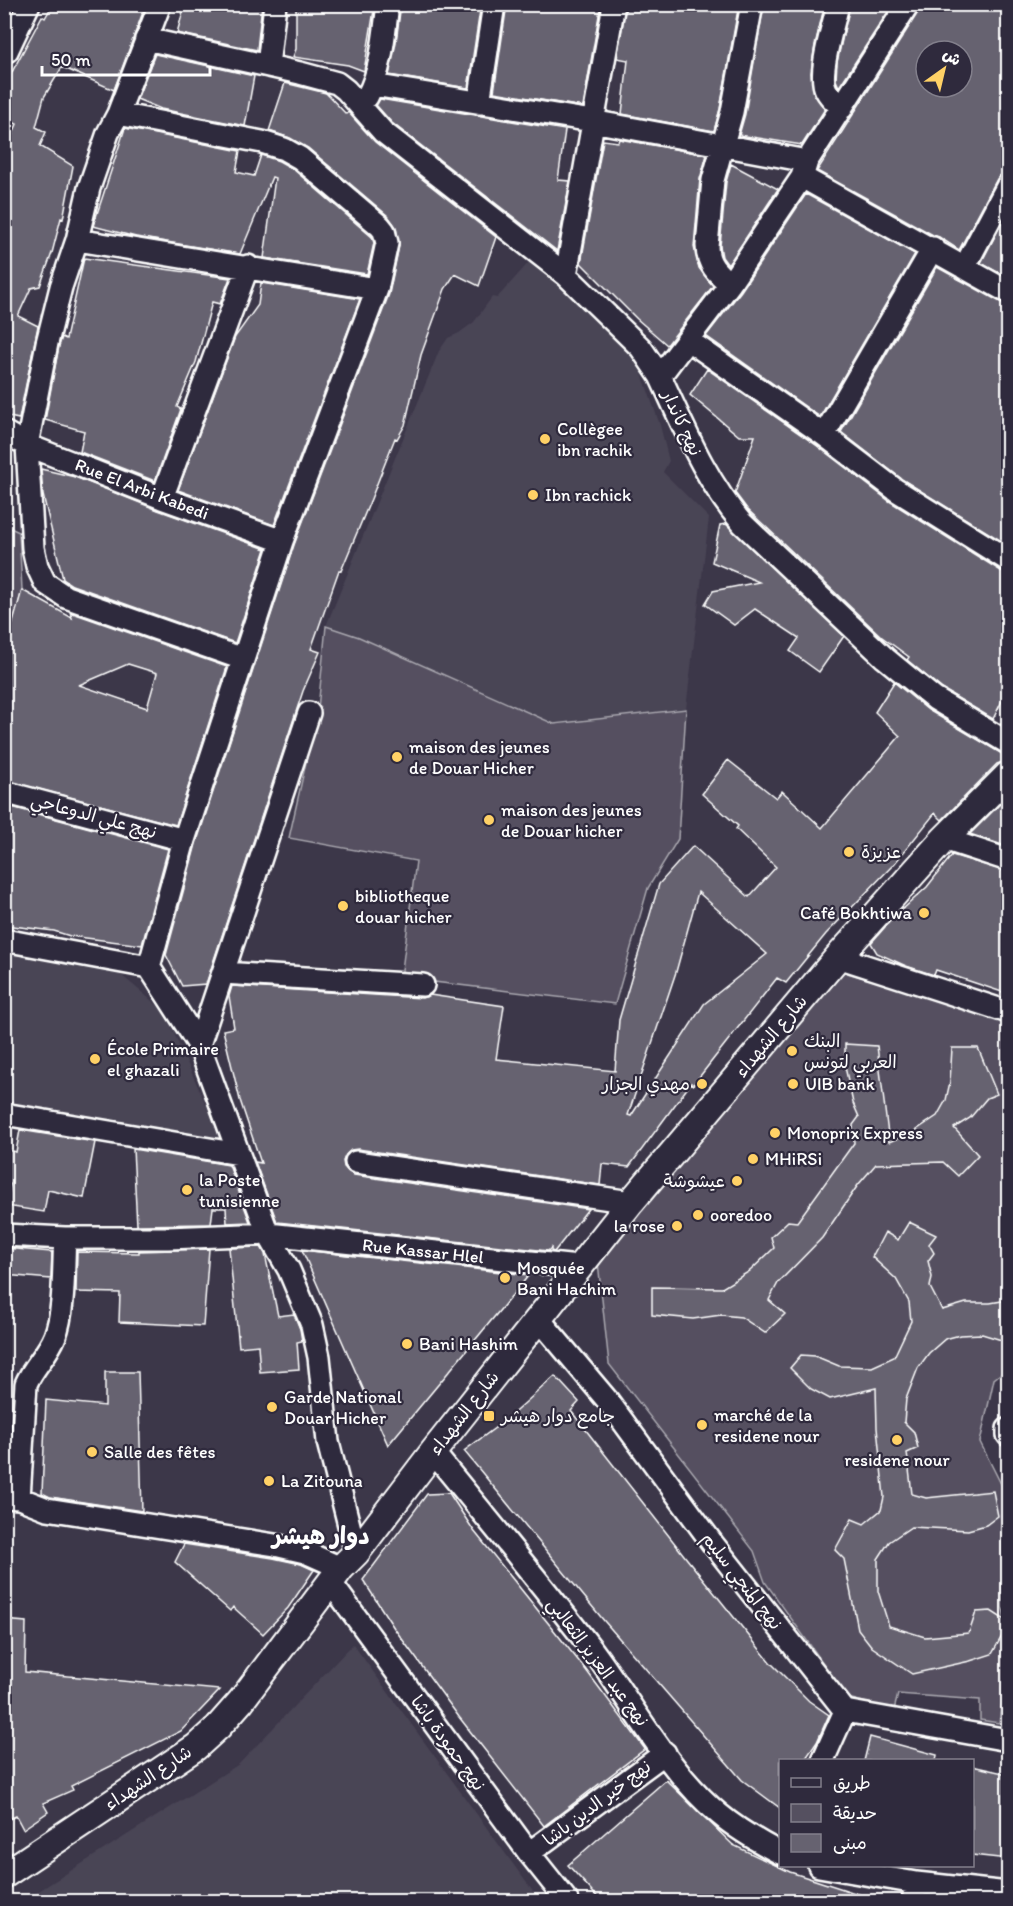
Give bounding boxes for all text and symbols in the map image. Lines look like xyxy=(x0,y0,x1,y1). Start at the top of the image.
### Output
scale bar xyxy=(42,39,210,77)
north arrow xyxy=(914,39,974,99)
text: ش xyxy=(939,44,965,70)
text: 50 m xyxy=(51,49,91,71)
street label: نهج كاندار xyxy=(655,385,707,460)
place label: Collègee ibn rachik xyxy=(557,418,633,461)
marker: Collègee ibn rachik xyxy=(538,432,552,446)
street label: Rue El Arbi Kabedi xyxy=(72,453,212,525)
place label: Ibn rachick xyxy=(545,484,632,506)
marker: Ibn rachick xyxy=(526,488,540,502)
place label: maison des jeunes de Douar Hicher xyxy=(409,736,550,779)
marker: maison des jeunes de Douar Hicher xyxy=(390,750,404,764)
street label: نهج علي الدوعاجي xyxy=(27,789,159,848)
place label: maison des jeunes de Douar hicher xyxy=(501,799,642,842)
marker: maison des jeunes de Douar hicher xyxy=(482,813,496,827)
place label: عزيزة xyxy=(861,841,901,863)
marker: عزيزة xyxy=(842,845,856,859)
place label: bibliotheque douar hicher xyxy=(355,885,453,928)
marker: bibliotheque douar hicher xyxy=(336,899,350,913)
place label: Café Bokhtiwa xyxy=(800,902,913,924)
marker: Café Bokhtiwa xyxy=(917,906,931,920)
street label: شارع الشهداء xyxy=(730,990,813,1082)
place label: البنك العربي لتونس xyxy=(804,1030,897,1078)
place label: École Primaire el ghazali xyxy=(107,1038,219,1081)
marker: البنك العربي لتونس xyxy=(785,1044,799,1058)
marker: École Primaire el ghazali xyxy=(88,1052,102,1066)
place label: مهدي الجزار xyxy=(600,1073,690,1097)
place label: UIB bank xyxy=(805,1073,876,1095)
marker: مهدي الجزار xyxy=(695,1077,709,1091)
marker: UIB bank xyxy=(786,1077,800,1091)
place label: Monoprix Express xyxy=(787,1122,923,1144)
marker: Monoprix Express xyxy=(768,1126,782,1140)
place label: MHiRSi xyxy=(765,1148,822,1170)
marker: MHiRSi xyxy=(746,1152,760,1166)
place label: la Poste tunisienne xyxy=(199,1169,280,1212)
place label: عيشوشة xyxy=(663,1170,725,1192)
marker: عيشوشة xyxy=(730,1174,744,1188)
marker: la Poste tunisienne xyxy=(180,1183,194,1197)
place label: ooredoo xyxy=(710,1204,772,1226)
marker: ooredoo xyxy=(691,1208,705,1222)
place label: la rose xyxy=(614,1215,665,1237)
marker: la rose xyxy=(670,1219,684,1233)
street label: Rue Kassar Hlel xyxy=(361,1234,485,1268)
place label: Mosquée Bani Hachim xyxy=(517,1257,616,1300)
marker: Mosquée Bani Hachim xyxy=(498,1271,512,1285)
place label: Bani Hashim xyxy=(419,1333,518,1355)
marker: Bani Hashim xyxy=(400,1337,414,1351)
street label: شارع الشهداء xyxy=(424,1367,504,1460)
place label: Garde National Douar Hicher xyxy=(284,1386,402,1429)
marker: Garde National Douar Hicher xyxy=(265,1400,279,1414)
place label: marché de la residene nour xyxy=(714,1404,820,1447)
place label: جامع دوار هيشر xyxy=(499,1405,615,1429)
marker: جامع دوار هيشر xyxy=(482,1409,496,1423)
marker: marché de la residene nour xyxy=(695,1418,709,1432)
marker: residene nour xyxy=(890,1433,904,1447)
place label: Salle des fêtes xyxy=(104,1441,216,1463)
marker: Salle des fêtes xyxy=(85,1445,99,1459)
place label: residene nour xyxy=(844,1449,951,1471)
place label: La Zitouna xyxy=(281,1470,363,1492)
marker: La Zitouna xyxy=(262,1474,276,1488)
district label: دوار هيشر xyxy=(270,1521,370,1550)
street label: نهج المنجي سليم xyxy=(693,1528,787,1637)
street label: نهج عبد العزيز الثعالبي xyxy=(538,1593,654,1734)
street label: نهج حمودة باشا xyxy=(405,1691,490,1796)
street label: شارع الشهداء xyxy=(100,1741,196,1816)
street label: نهج خير الدين باشا xyxy=(539,1755,656,1852)
legend xyxy=(779,1759,974,1867)
text: طريق xyxy=(833,1772,871,1794)
text: حديقة xyxy=(833,1802,877,1824)
text: مبنى xyxy=(833,1832,867,1854)

